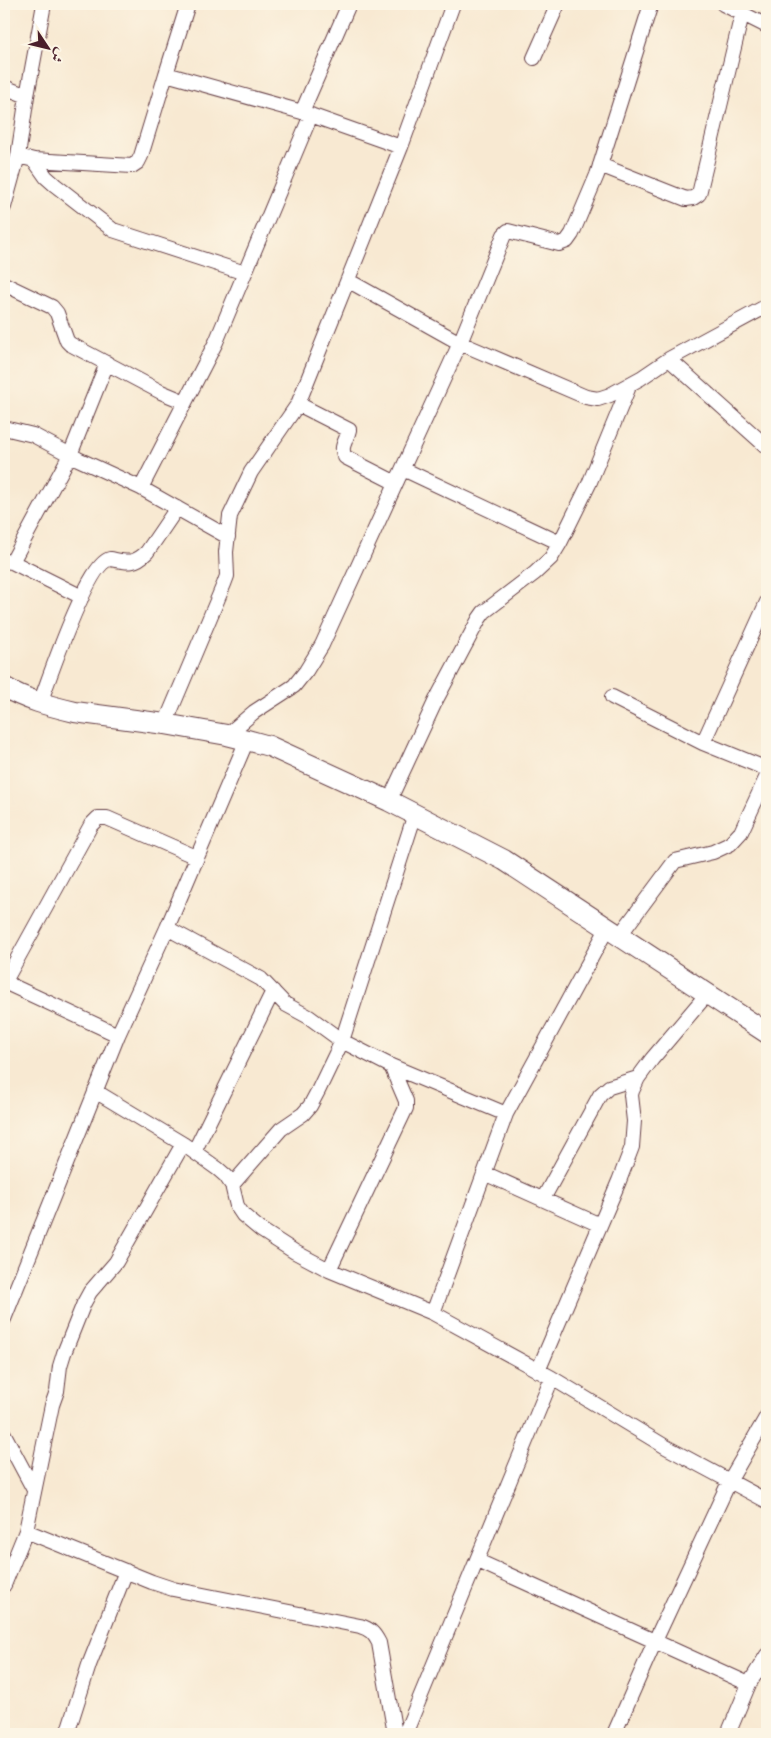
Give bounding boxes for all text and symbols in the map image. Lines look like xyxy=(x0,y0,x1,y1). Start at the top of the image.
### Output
north arrow xyxy=(22,22,72,72)
text: ش xyxy=(48,45,68,65)

